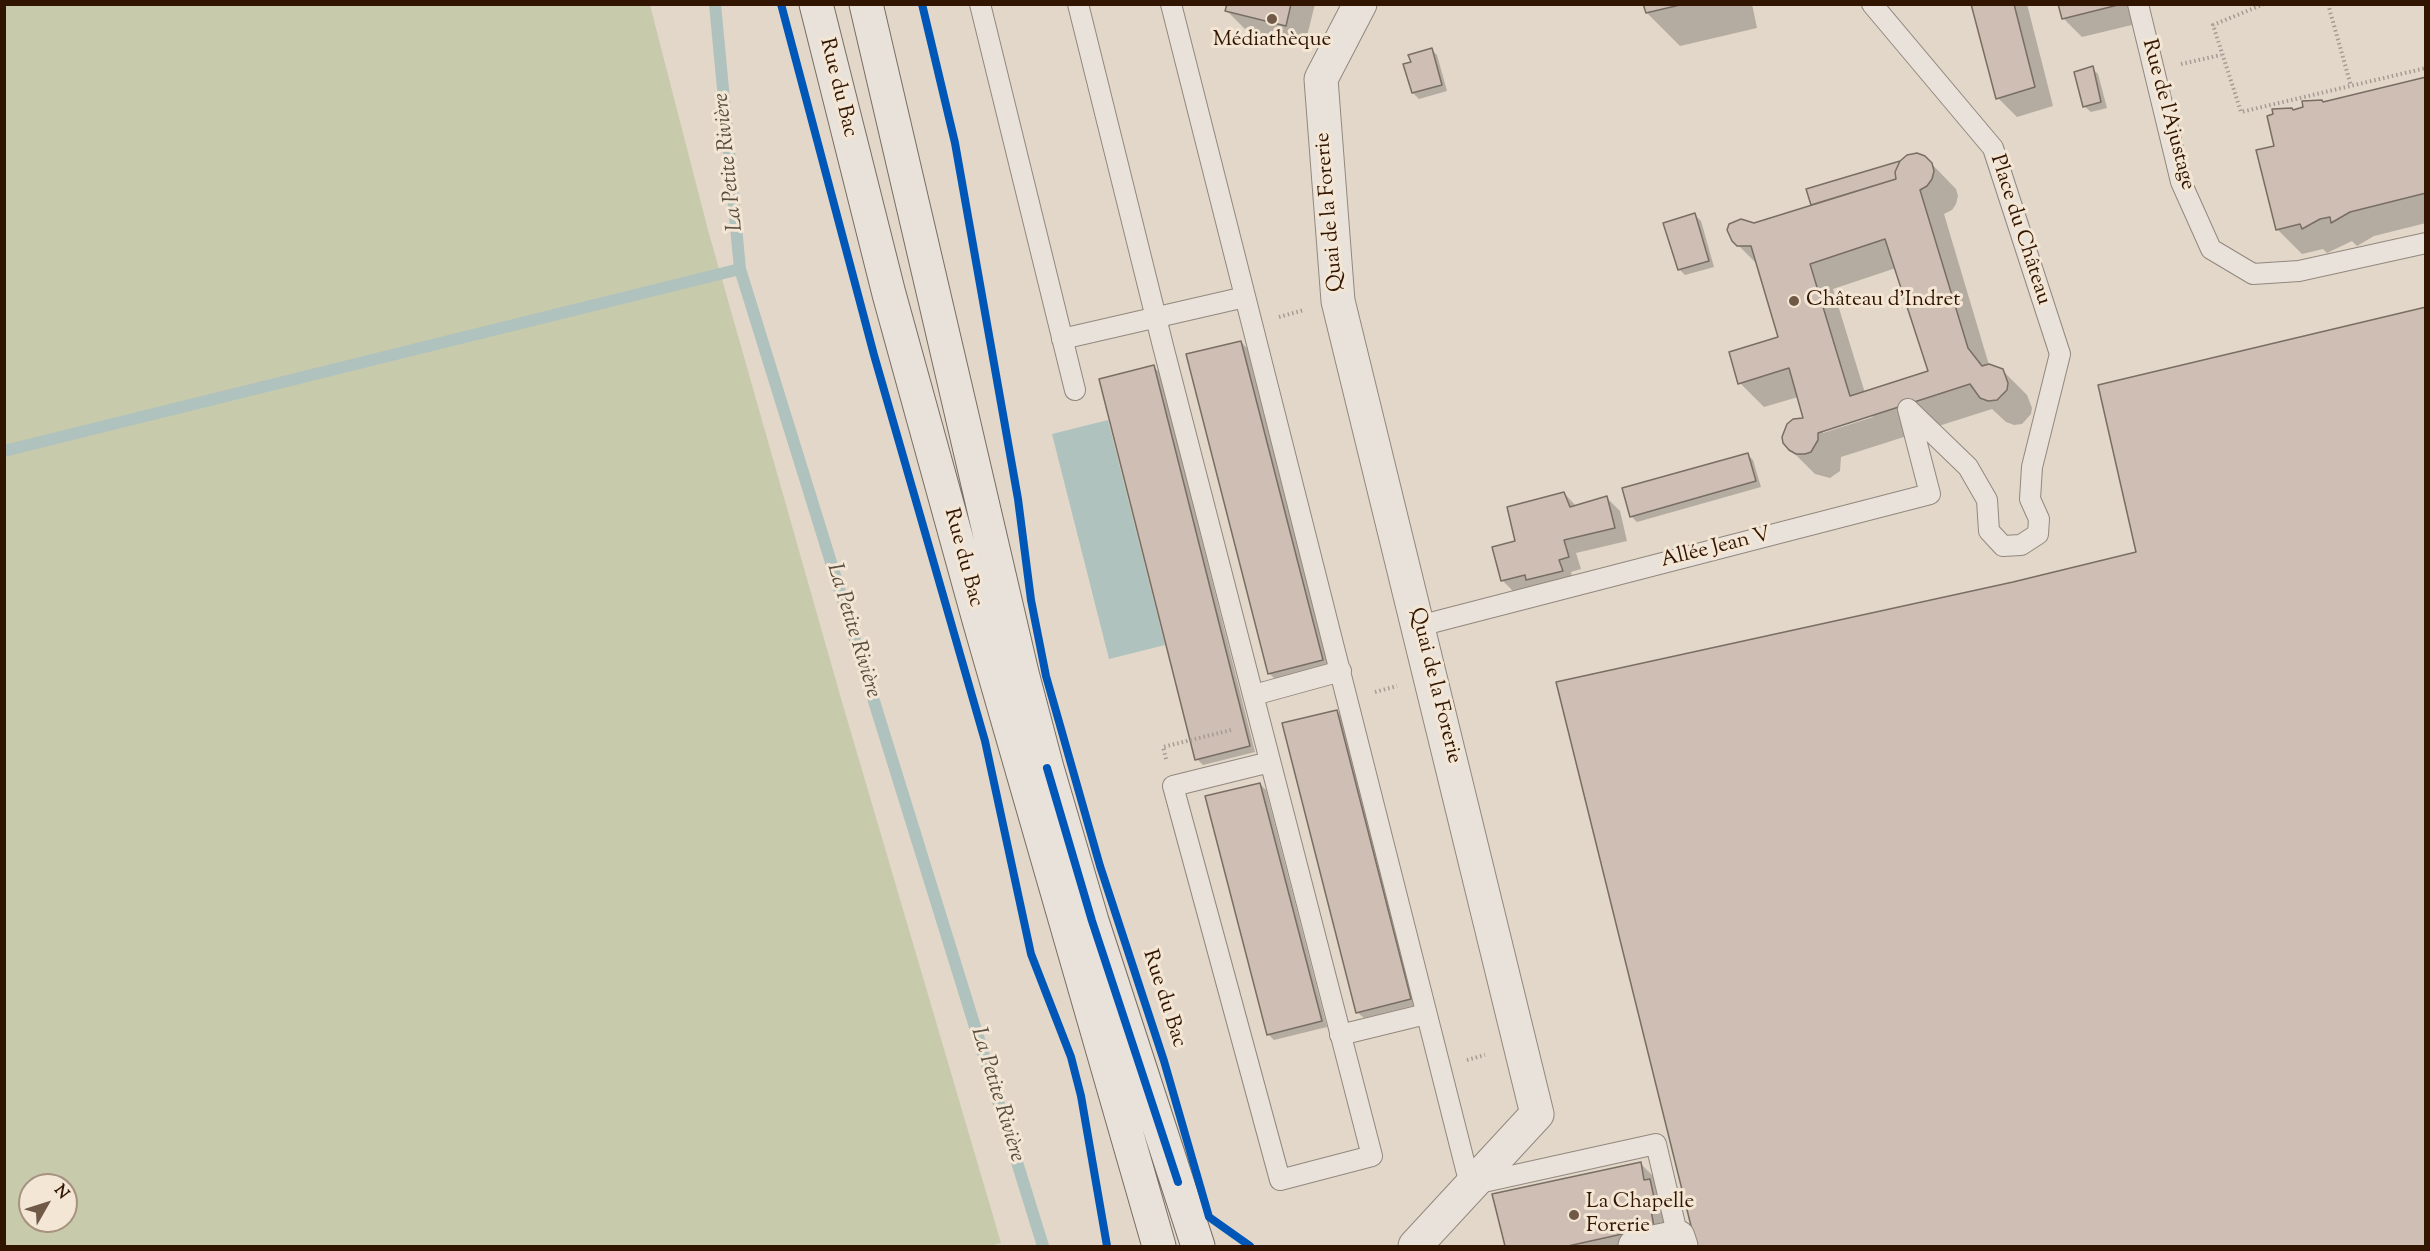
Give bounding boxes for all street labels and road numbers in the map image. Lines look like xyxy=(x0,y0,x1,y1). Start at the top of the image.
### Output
street label: Rue du Bac xyxy=(813,36,861,140)
street label: Rue de l'Ajustage xyxy=(2135,37,2199,193)
street label: Quai de la Forerie xyxy=(1311,131,1351,293)
street label: Place du Château xyxy=(1983,152,2055,308)
street label: Rue du Bac xyxy=(937,506,987,610)
street label: Allée Jean V xyxy=(1659,523,1773,575)
street label: Quai de la Forerie xyxy=(1402,605,1466,767)
street label: Rue du Bac xyxy=(1135,947,1191,1051)

